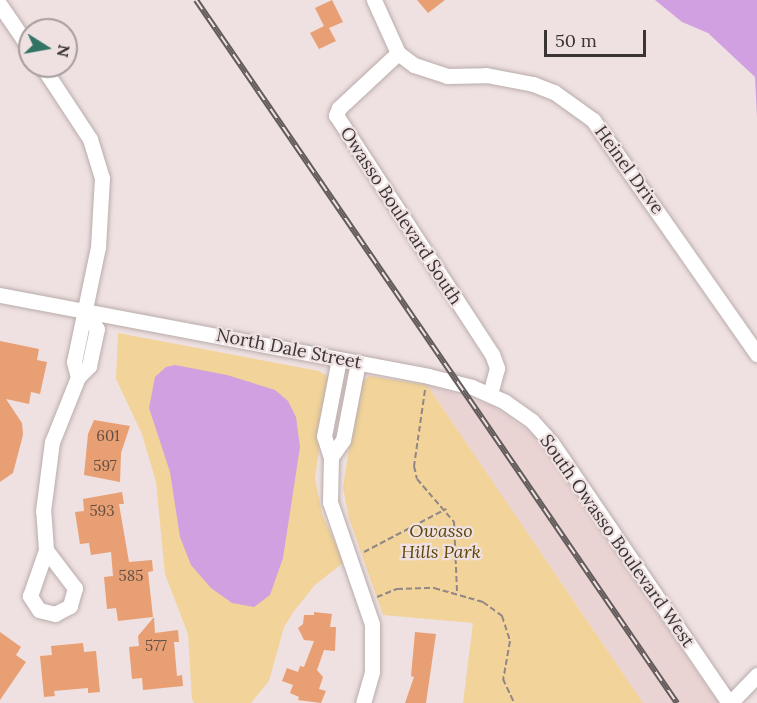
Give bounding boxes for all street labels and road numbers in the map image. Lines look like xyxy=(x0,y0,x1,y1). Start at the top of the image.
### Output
street label: Heinel Drive xyxy=(590,122,668,218)
street label: Owasso Boulevard South xyxy=(335,123,467,309)
street label: North Dale Street xyxy=(215,324,363,374)
street label: South Owasso Boulevard West xyxy=(535,431,699,651)

